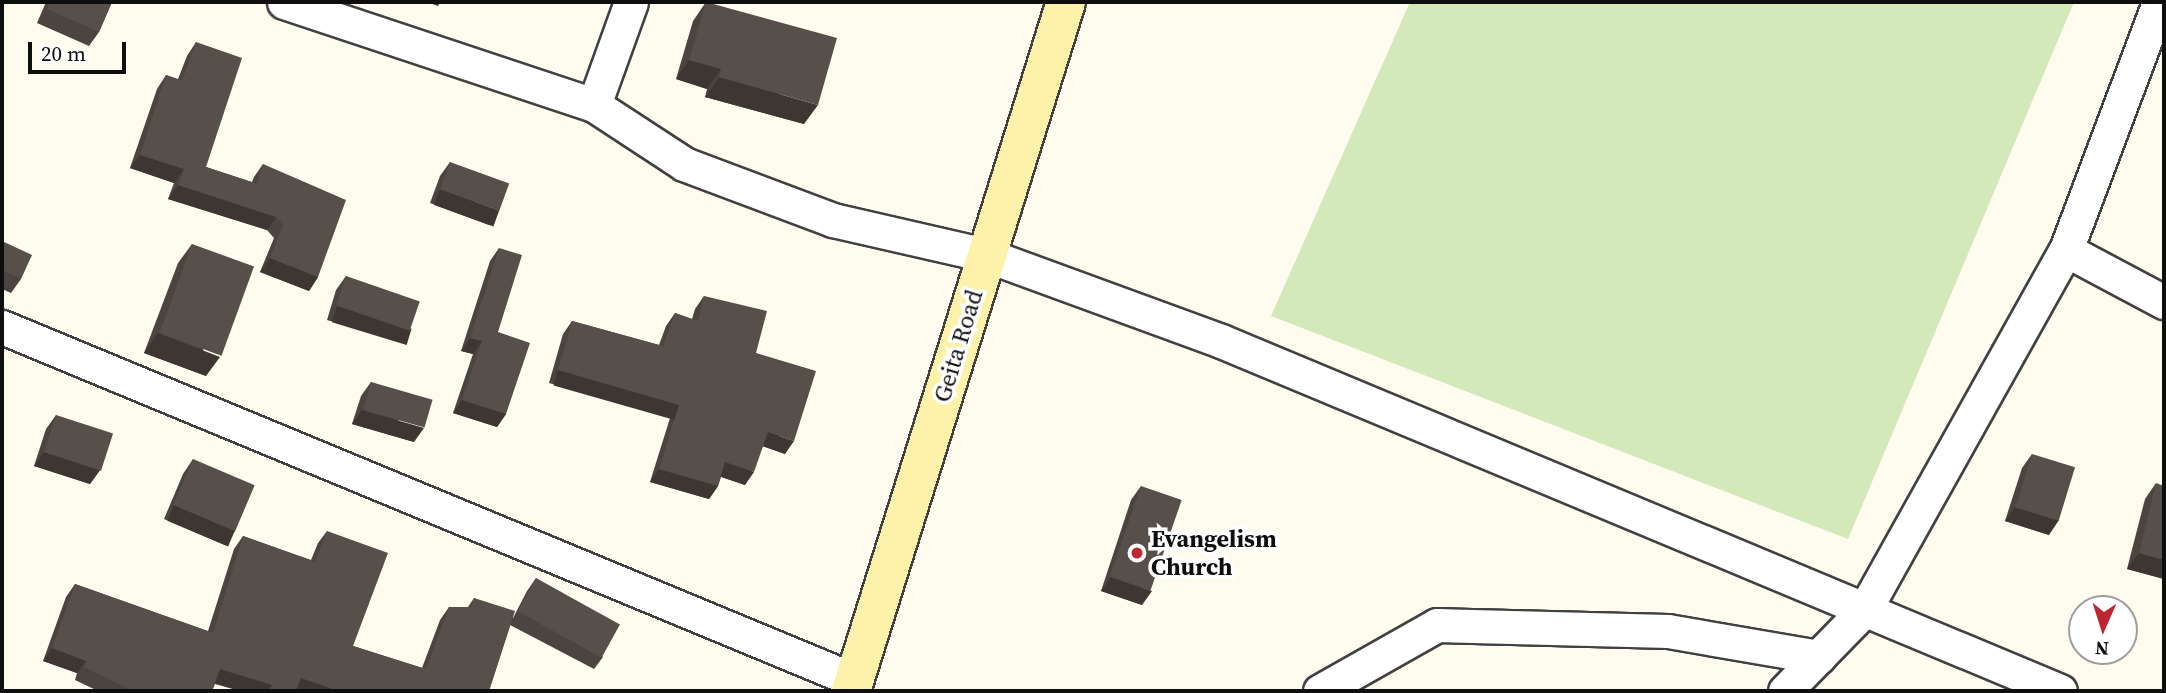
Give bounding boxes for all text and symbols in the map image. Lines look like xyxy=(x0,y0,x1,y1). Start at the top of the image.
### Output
scale bar xyxy=(32,28,130,72)
text: 20 m xyxy=(41,39,86,68)
street label: Geita Road xyxy=(927,286,989,406)
place label: Evangelism Church xyxy=(1151,525,1277,581)
marker: Evangelism Church xyxy=(1129,545,1145,561)
north arrow xyxy=(2068,595,2138,665)
text: N xyxy=(2094,636,2110,662)

